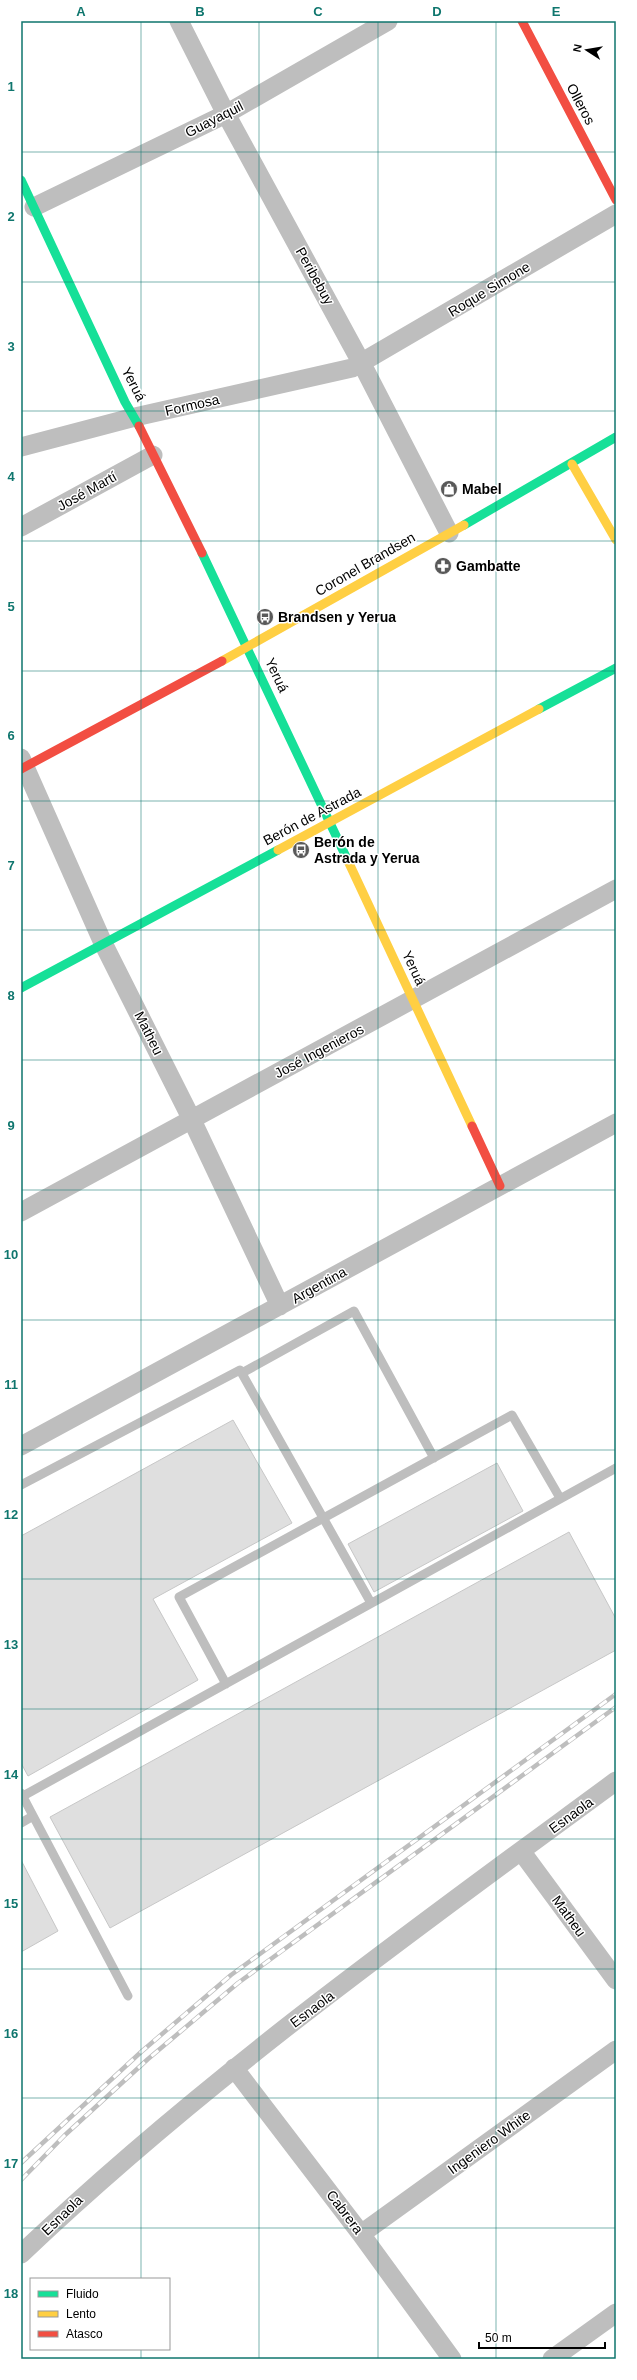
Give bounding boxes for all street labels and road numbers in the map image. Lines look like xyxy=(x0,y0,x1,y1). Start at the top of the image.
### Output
street label: Olleros xyxy=(564,81,598,127)
street label: Guayaquil xyxy=(182,98,246,140)
street label: Peribebuy xyxy=(293,245,337,307)
street label: Roque Simone xyxy=(445,258,533,320)
street label: Yeruá xyxy=(119,364,149,404)
street label: Formosa xyxy=(163,391,221,419)
street label: José Martí xyxy=(55,468,120,514)
street label: Coronel Brandsen xyxy=(312,529,418,599)
street label: Yeruá xyxy=(262,655,292,695)
street label: Berón de Astrada xyxy=(260,783,364,848)
street label: Yeruá xyxy=(399,948,429,988)
street label: Matheu xyxy=(131,1009,167,1057)
street label: José Ingenieros xyxy=(272,1021,366,1081)
street label: Argentina xyxy=(289,1263,349,1307)
street label: Esnaola xyxy=(546,1794,596,1836)
street label: Matheu xyxy=(549,1892,589,1940)
street label: Esnaola xyxy=(287,1987,337,2031)
street label: Ingeniero White xyxy=(445,2107,534,2177)
street label: Cabrera xyxy=(323,2187,367,2237)
street label: Esnaola xyxy=(38,2192,86,2238)

